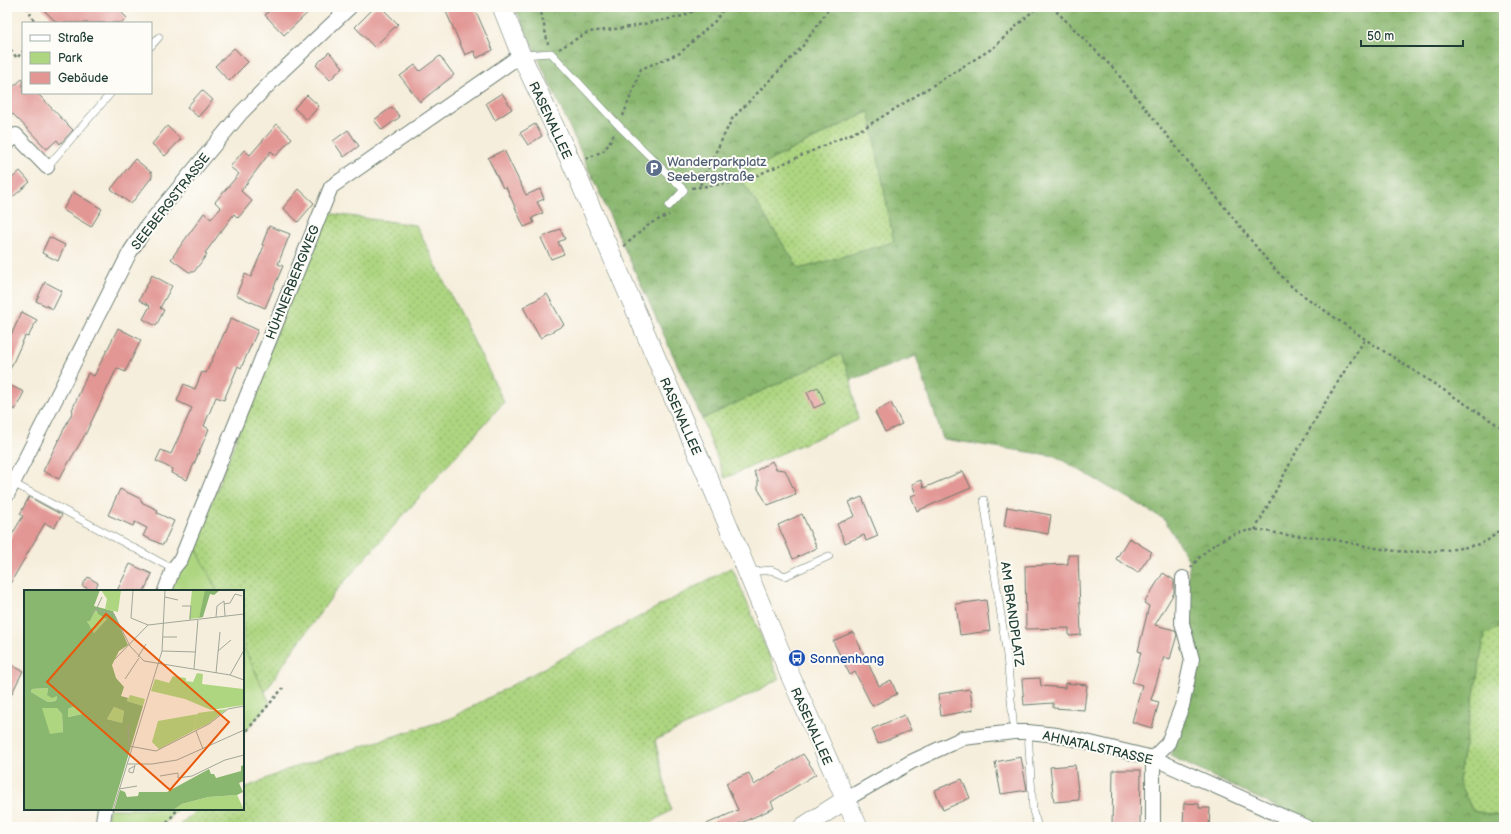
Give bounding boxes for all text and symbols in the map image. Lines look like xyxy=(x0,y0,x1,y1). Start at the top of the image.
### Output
legend xyxy=(22,22,152,94)
scale bar xyxy=(1361,22,1463,48)
text: 50 m xyxy=(1367,29,1394,44)
text: Straße xyxy=(58,31,94,46)
text: Park xyxy=(58,51,82,66)
text: Gebäude xyxy=(58,71,108,86)
street label: RASENALLEE xyxy=(525,79,575,162)
street label: SEEBERGSTRASSE xyxy=(128,150,214,253)
place label: Wanderparkplatz Seebergstraße xyxy=(667,154,767,185)
parking icon: Wanderparkplatz Seebergstraße xyxy=(644,158,664,178)
street label: HÜHNERBERGWEG xyxy=(263,223,323,342)
street label: RASENALLEE xyxy=(656,375,705,458)
street label: AM BRANDPLATZ xyxy=(997,561,1027,668)
inset map xyxy=(24,590,244,810)
bus stop icon: Sonnenhang xyxy=(787,648,807,668)
place label: Sonnenhang xyxy=(810,651,884,667)
street label: RASENALLEE xyxy=(787,685,836,768)
street label: AHNATALSTRASSE xyxy=(1041,728,1155,769)

